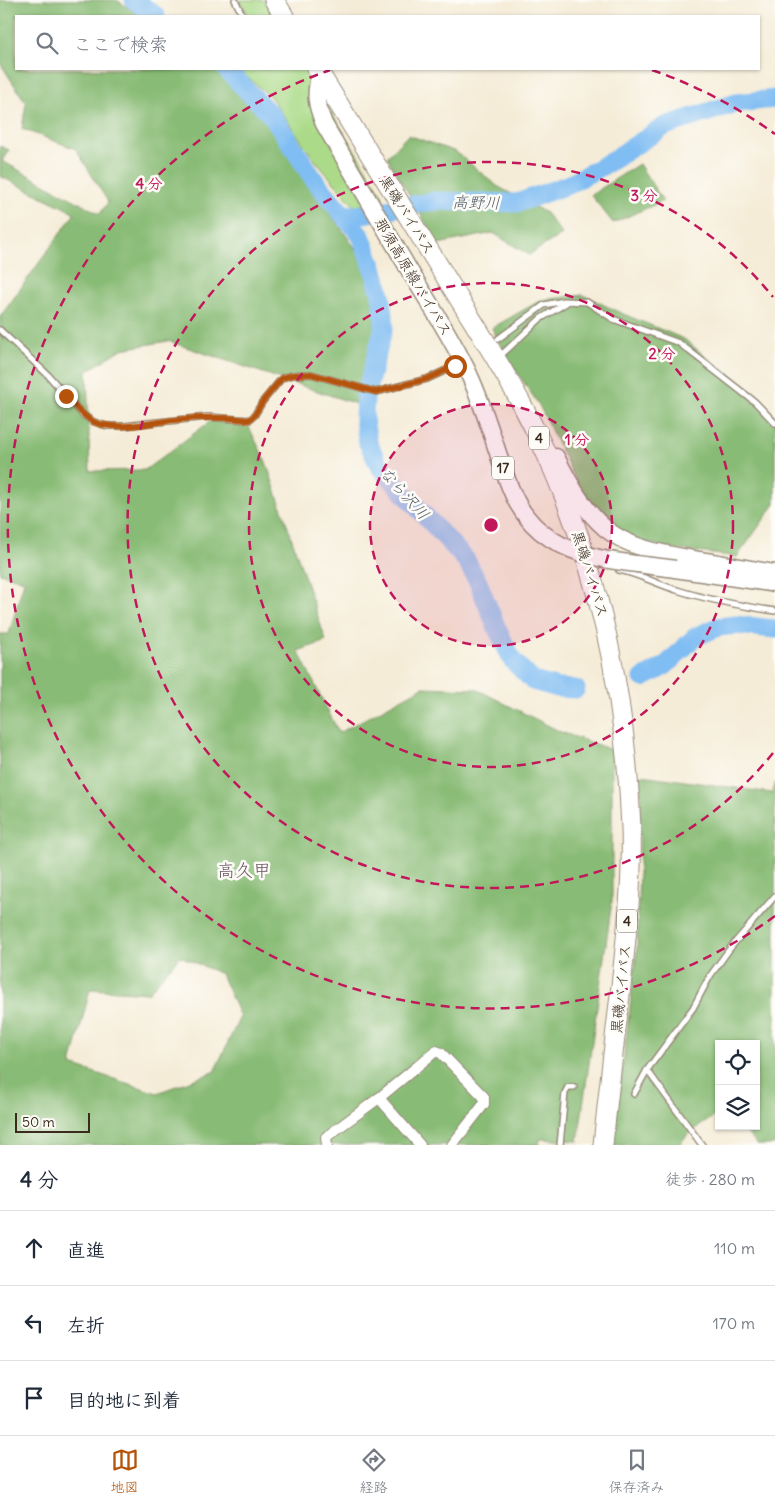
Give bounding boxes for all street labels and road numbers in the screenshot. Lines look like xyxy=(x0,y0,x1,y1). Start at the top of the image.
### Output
street label: 黒磯バイパス xyxy=(376,172,439,258)
street label: 那須高原線バイパス xyxy=(371,214,456,339)
road number: 4 xyxy=(529,426,549,449)
road number: 17 xyxy=(492,456,514,479)
street label: 黒磯バイパス xyxy=(568,528,613,620)
road number: 4 xyxy=(617,909,637,932)
street label: 黒磯バイパス xyxy=(606,943,635,1035)

